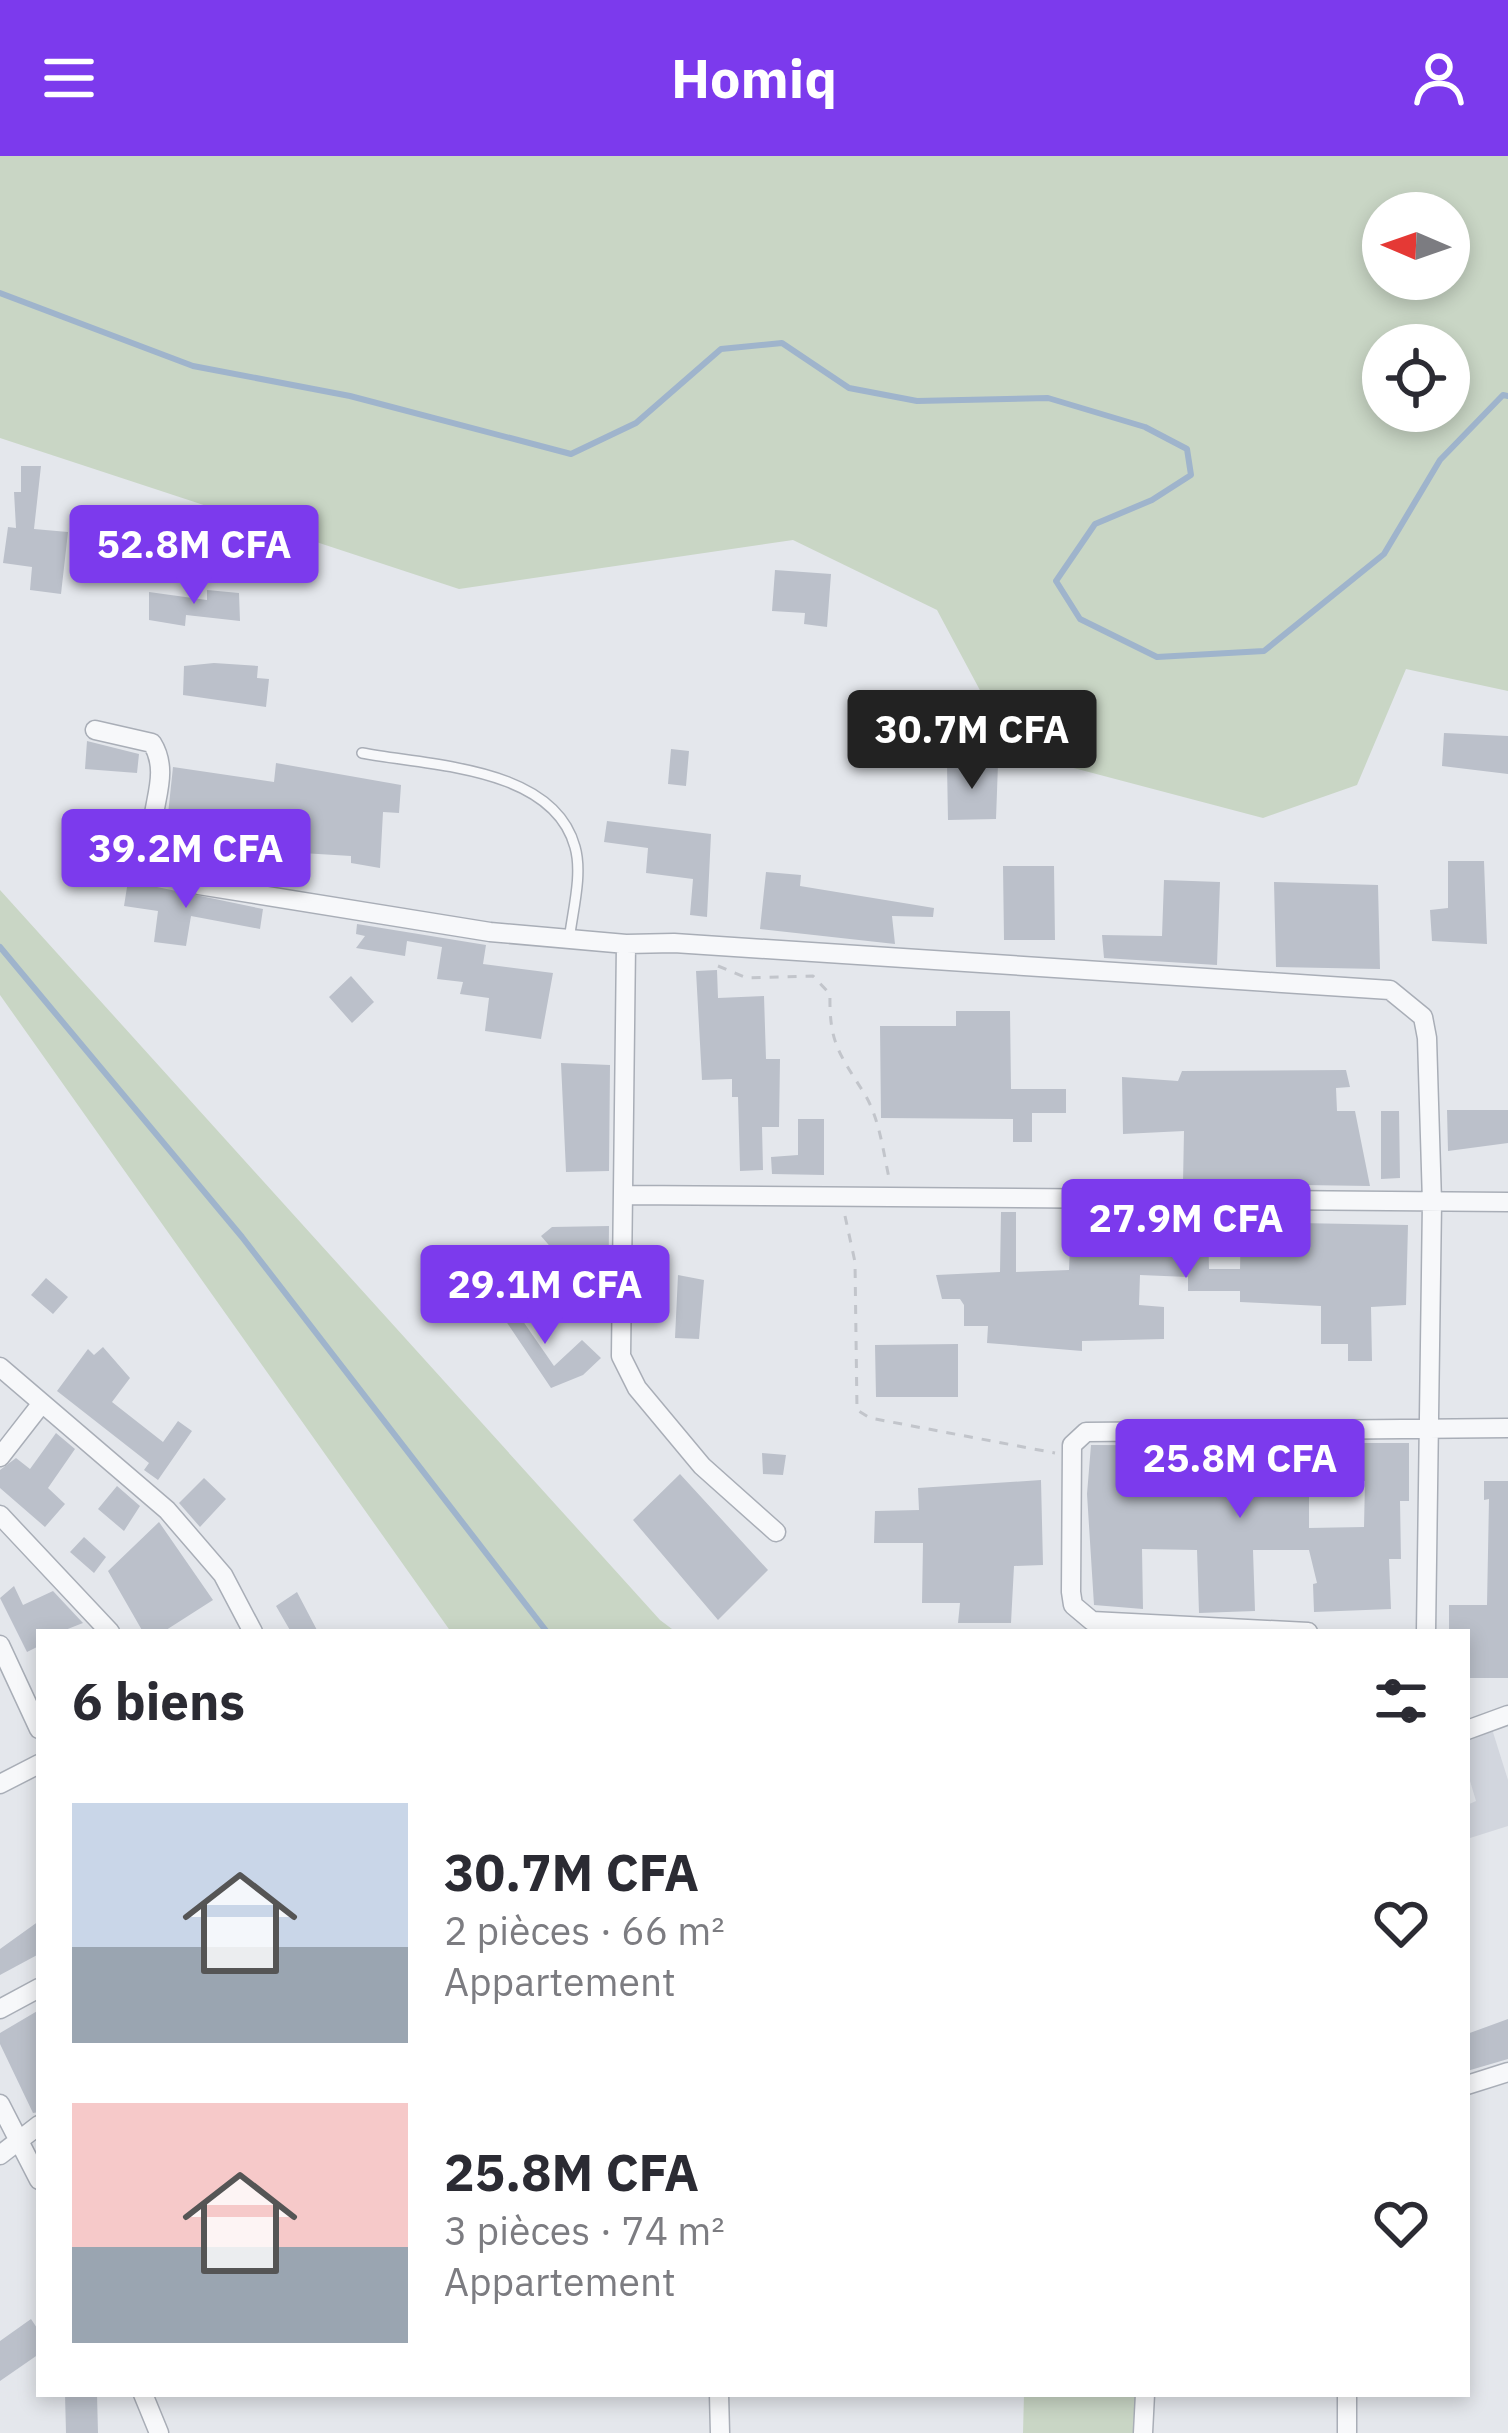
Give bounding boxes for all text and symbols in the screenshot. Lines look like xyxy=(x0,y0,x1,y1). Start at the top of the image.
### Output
text: Homiq xyxy=(671,43,837,113)
icon: menu xyxy=(36,45,102,111)
icon: person xyxy=(1406,45,1472,111)
north arrow xyxy=(1362,192,1470,300)
map controls xyxy=(1362,192,1470,432)
button: locate xyxy=(1362,324,1470,432)
pin: 52.8M CFA xyxy=(57,505,331,607)
text: 52.8M CFA xyxy=(97,518,291,569)
pin: 30.7M CFA xyxy=(835,690,1109,792)
text: 30.7M CFA xyxy=(875,703,1069,754)
pin: 39.2M CFA xyxy=(49,809,323,911)
text: 39.2M CFA xyxy=(89,822,283,873)
pin: 27.9M CFA xyxy=(1049,1179,1323,1281)
text: 27.9M CFA xyxy=(1089,1192,1283,1243)
pin: 29.1M CFA xyxy=(408,1245,682,1347)
text: 29.1M CFA xyxy=(448,1258,642,1309)
pin: 25.8M CFA xyxy=(1103,1419,1377,1521)
text: 25.8M CFA xyxy=(1143,1432,1337,1483)
text: 6 biens xyxy=(72,1668,245,1734)
icon: filters xyxy=(1368,1668,1434,1734)
text: 30.7M CFA xyxy=(444,1839,699,1905)
icon: home xyxy=(168,1851,312,1995)
icon: heart xyxy=(1368,1890,1434,1956)
text: 2 pièces · 66 m² xyxy=(444,1905,725,1956)
text: Appartement xyxy=(444,1956,676,2007)
text: 25.8M CFA xyxy=(444,2139,699,2205)
icon: home xyxy=(168,2151,312,2295)
icon: heart xyxy=(1368,2190,1434,2256)
text: 3 pièces · 74 m² xyxy=(444,2205,725,2256)
text: Appartement xyxy=(444,2256,676,2307)

